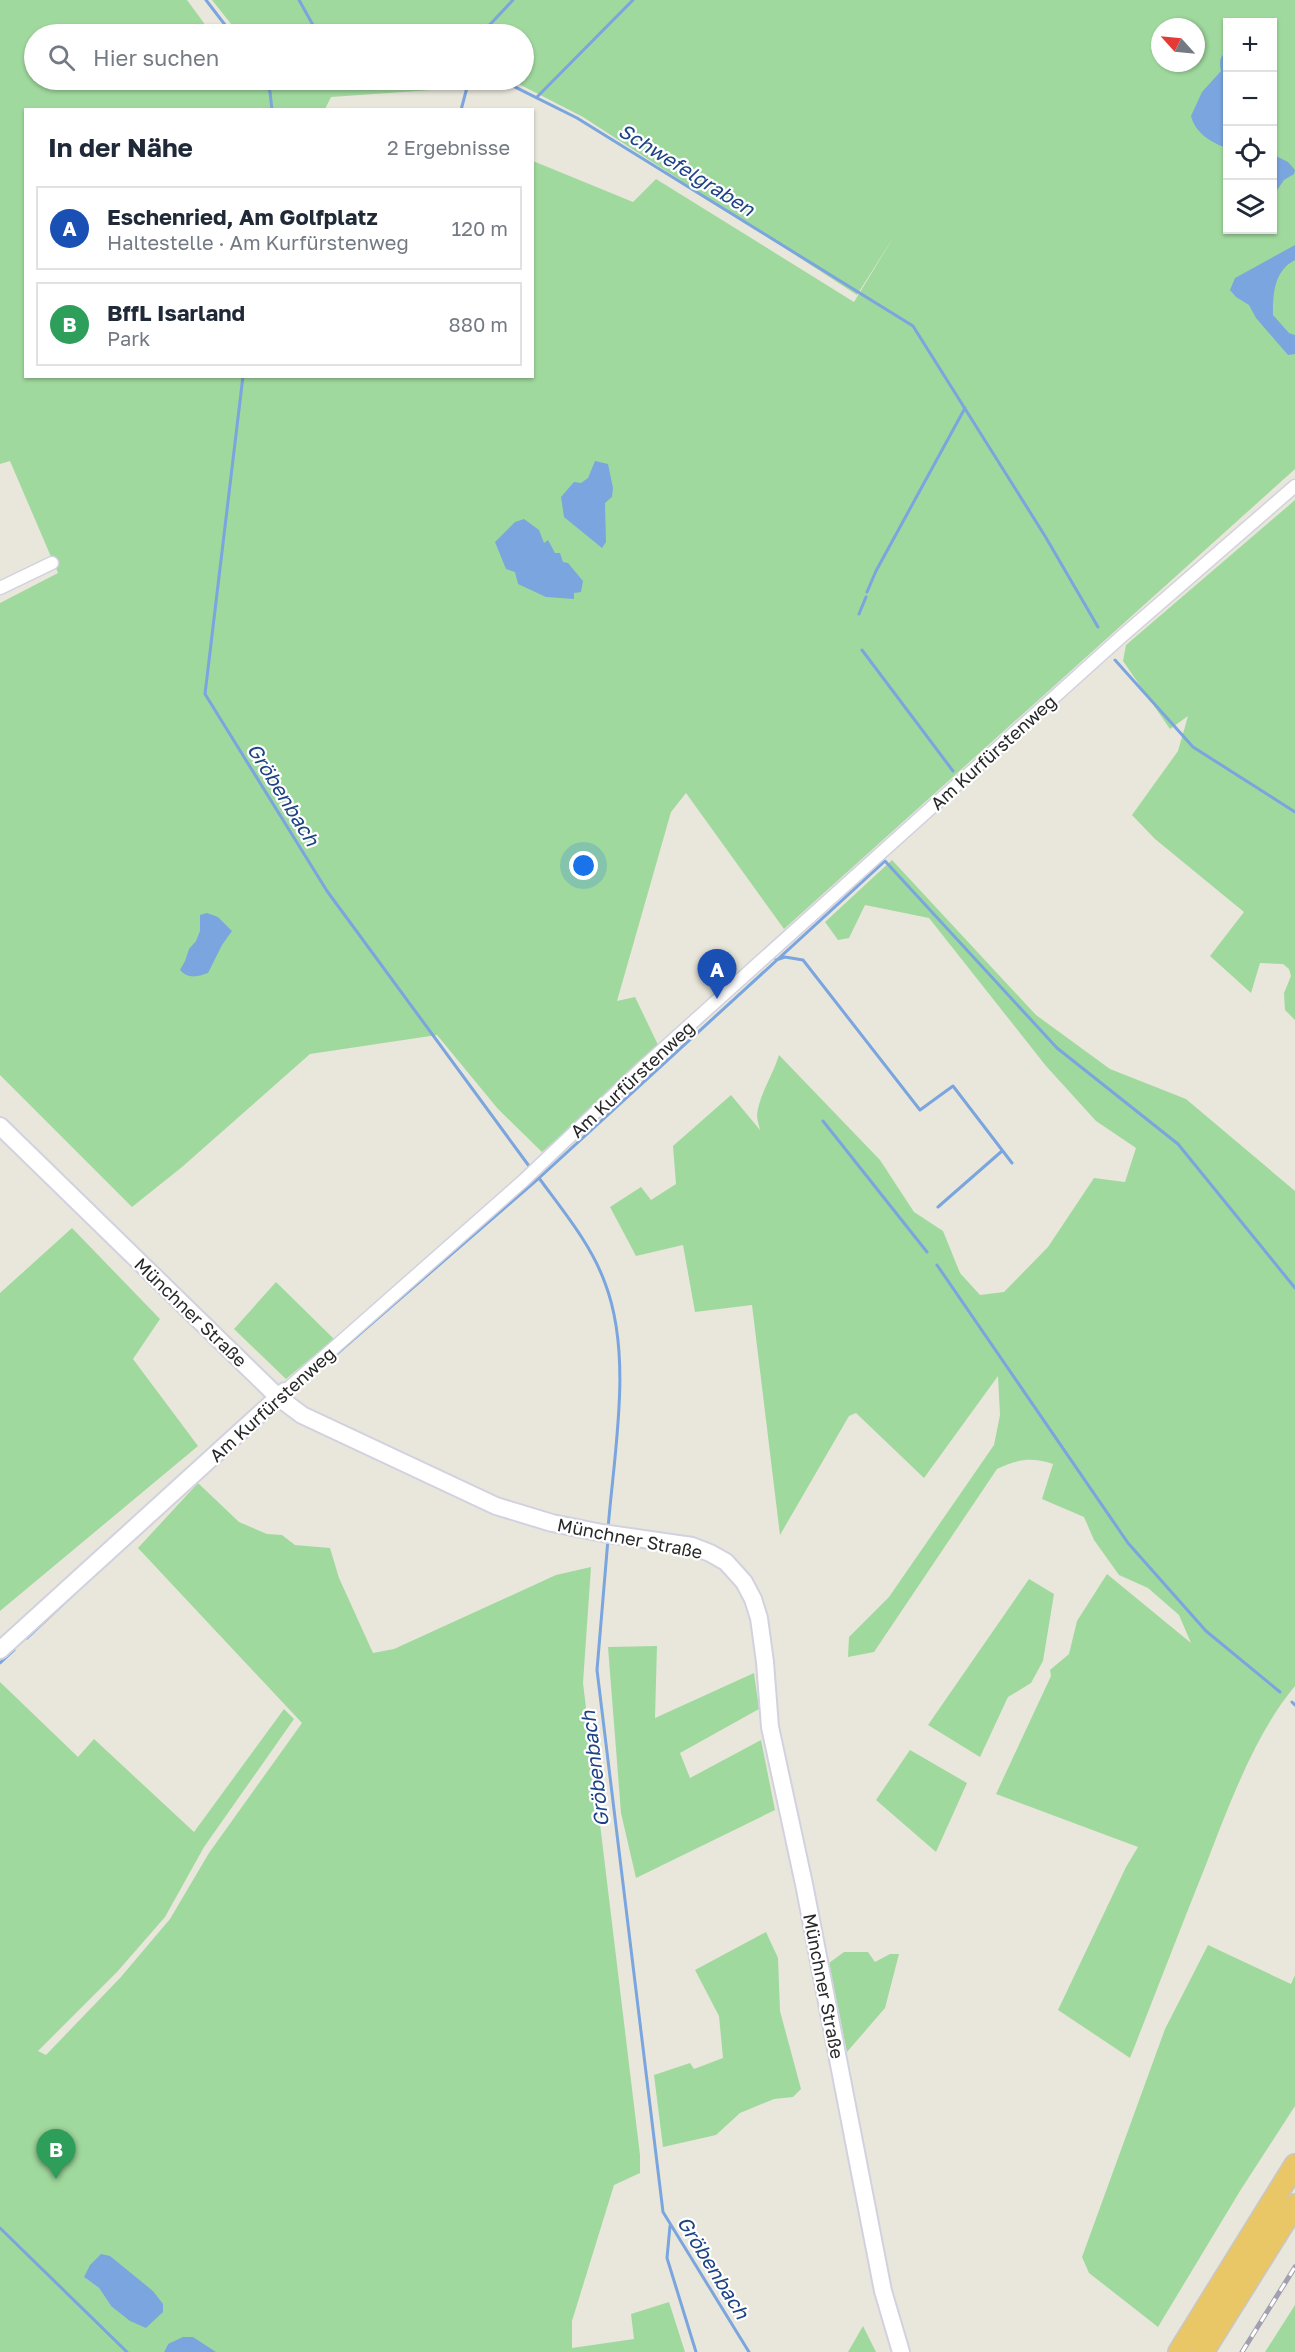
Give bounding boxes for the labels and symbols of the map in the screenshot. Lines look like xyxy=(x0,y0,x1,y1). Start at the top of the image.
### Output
north arrow xyxy=(1151,18,1205,72)
water label: Schwefelgraben xyxy=(614,118,760,222)
street label: Am Kurfürstenweg xyxy=(926,690,1060,814)
water label: Gröbenbach xyxy=(243,738,325,850)
your location xyxy=(569,851,598,880)
pin: A xyxy=(698,950,736,999)
street label: Am Kurfürstenweg xyxy=(566,1016,698,1142)
street label: Münchner Straße xyxy=(130,1253,252,1371)
street label: Am Kurfürstenweg xyxy=(205,1342,339,1466)
street label: Münchner Straße xyxy=(555,1513,705,1563)
water label: Gröbenbach xyxy=(575,1709,613,1828)
street label: Münchner Straße xyxy=(799,1911,849,2061)
pin: B xyxy=(36,2130,76,2179)
water label: Gröbenbach xyxy=(673,2211,755,2323)

